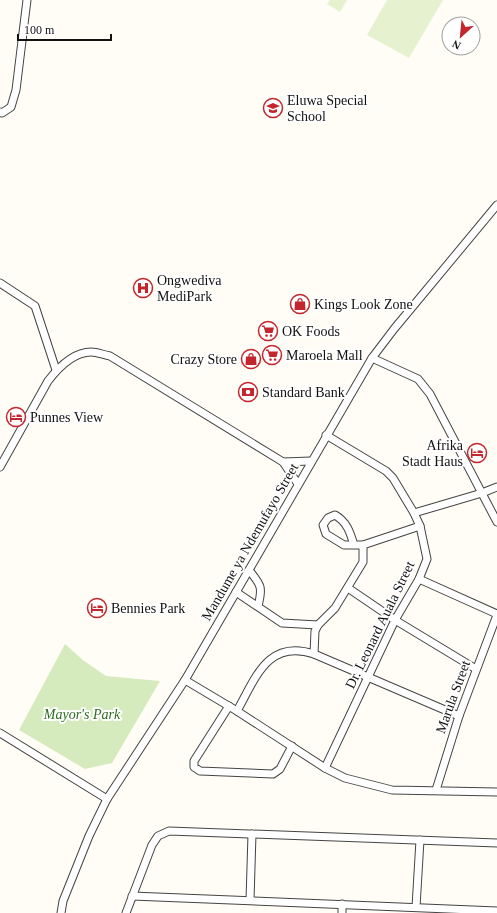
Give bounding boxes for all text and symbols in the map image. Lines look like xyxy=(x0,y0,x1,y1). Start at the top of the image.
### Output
scale bar xyxy=(18,16,111,42)
north arrow xyxy=(441,16,481,56)
text: 100 m xyxy=(24,23,55,37)
text: N xyxy=(450,38,463,52)
place label: Eluwa Special School xyxy=(287,93,368,124)
school or university icon: Eluwa Special School xyxy=(262,97,284,119)
place label: Ongwediva MediPark xyxy=(157,273,222,304)
hospital icon: Ongwediva MediPark xyxy=(132,277,154,299)
shop icon: Kings Look Zone xyxy=(289,293,311,315)
place label: Kings Look Zone xyxy=(314,297,413,312)
supermarket icon: OK Foods xyxy=(257,320,279,342)
place label: OK Foods xyxy=(282,324,340,339)
supermarket icon: Maroela Mall xyxy=(261,344,283,366)
shop icon: Crazy Store xyxy=(240,348,262,370)
place label: Maroela Mall xyxy=(286,348,363,363)
place label: Crazy Store xyxy=(171,352,237,367)
bank icon: Standard Bank xyxy=(237,381,259,403)
place label: Standard Bank xyxy=(262,385,345,400)
hotel icon: Punnes View xyxy=(5,406,27,428)
place label: Punnes View xyxy=(30,410,104,425)
place label: Afrika Stadt Haus xyxy=(402,438,464,469)
hotel icon: Afrika Stadt Haus xyxy=(466,442,488,464)
street label: Mandume ya Ndemufayo Street xyxy=(199,461,301,623)
street label: Dr. Leonard Auala Street xyxy=(343,559,417,691)
hotel icon: Bennies Park xyxy=(86,597,108,619)
place label: Bennies Park xyxy=(111,601,185,616)
street label: Marula Street xyxy=(433,658,473,736)
park label: Mayor's Park xyxy=(43,707,121,722)

